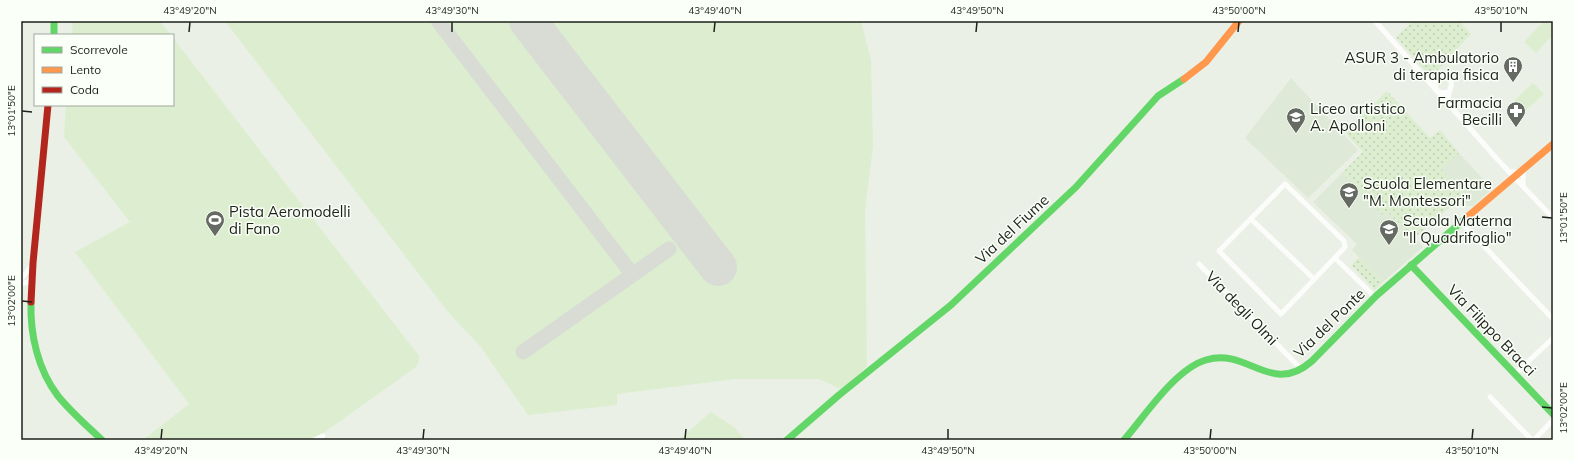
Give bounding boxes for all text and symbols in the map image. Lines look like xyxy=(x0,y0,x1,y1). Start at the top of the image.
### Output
text: 43°49'20"N xyxy=(163,4,217,17)
text: 43°49'30"N xyxy=(425,4,479,17)
text: 43°49'40"N xyxy=(688,4,742,17)
text: 43°49'50"N xyxy=(950,4,1004,17)
text: 43°50'00"N xyxy=(1212,4,1266,17)
text: 43°50'10"N xyxy=(1474,4,1528,17)
legend xyxy=(34,34,174,106)
text: Scorrevole xyxy=(70,42,128,57)
place label: ASUR 3 - Ambulatorio di terapia fisica xyxy=(1344,48,1499,84)
building icon: ASUR 3 - Ambulatorio di terapia fisica xyxy=(1502,55,1524,83)
text: Lento xyxy=(70,62,101,77)
text: Coda xyxy=(70,82,99,97)
text: 13°01'50"E xyxy=(5,85,18,137)
place label: Farmacia Becilli xyxy=(1437,93,1502,129)
place label: Liceo artistico A. Apolloni xyxy=(1310,99,1405,135)
pharmacy icon: Farmacia Becilli xyxy=(1505,100,1527,128)
school or university icon: Liceo artistico A. Apolloni xyxy=(1285,106,1307,134)
place label: Scuola Elementare "M. Montessori" xyxy=(1363,174,1492,210)
school or university icon: Scuola Elementare "M. Montessori" xyxy=(1338,181,1360,209)
street label: Via del Fiume xyxy=(971,190,1053,268)
text: 13°01'50"E xyxy=(1557,192,1570,244)
place label: Pista Aeromodelli di Fano xyxy=(229,202,351,238)
sports icon: Pista Aeromodelli di Fano xyxy=(204,209,226,237)
place label: Scuola Materna "Il Quadrifoglio" xyxy=(1403,211,1512,247)
school or university icon: Scuola Materna "Il Quadrifoglio" xyxy=(1378,218,1400,246)
street label: Via degli Olmi xyxy=(1202,267,1282,349)
text: 13°02'00"E xyxy=(5,275,18,327)
street label: Via Filippo Bracci xyxy=(1444,280,1540,380)
street label: Via del Ponte xyxy=(1289,284,1369,362)
text: 13°02'00"E xyxy=(1557,382,1570,434)
text: 43°49'20"N xyxy=(134,444,188,457)
text: 43°49'30"N xyxy=(396,444,450,457)
text: 43°49'40"N xyxy=(658,444,712,457)
text: 43°49'50"N xyxy=(921,444,975,457)
text: 43°50'00"N xyxy=(1183,444,1237,457)
text: 43°50'10"N xyxy=(1445,444,1499,457)

